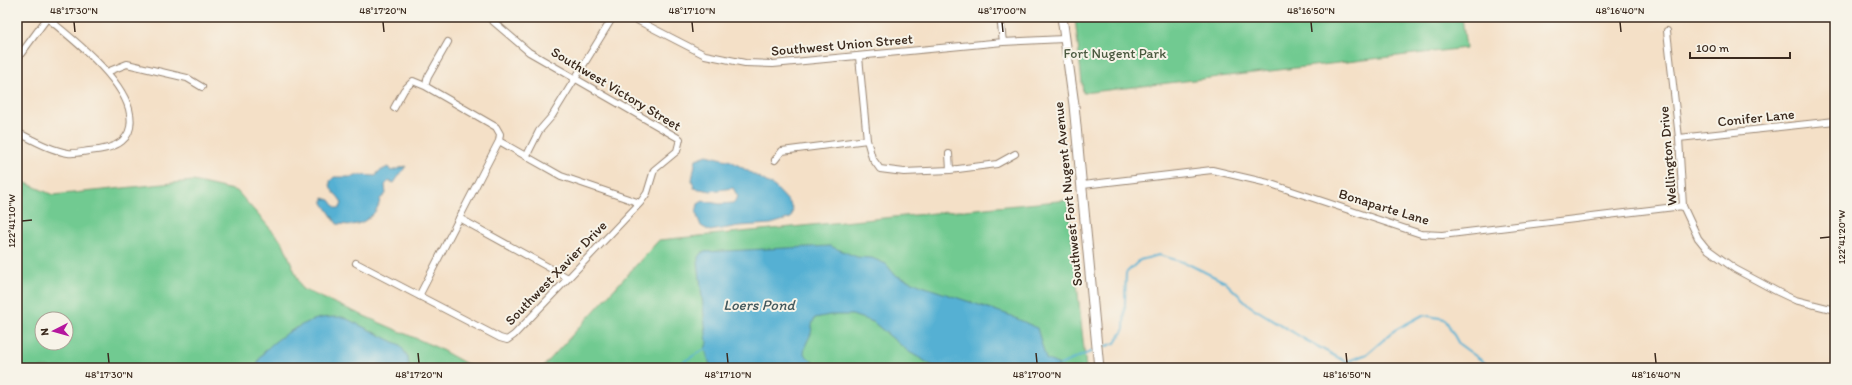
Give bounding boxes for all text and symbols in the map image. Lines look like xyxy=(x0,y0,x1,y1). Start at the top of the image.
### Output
text: 48°17'30"N xyxy=(50,4,98,17)
text: 48°17'20"N xyxy=(359,4,407,17)
text: 48°17'10"N xyxy=(668,4,716,17)
text: 48°17'00"N xyxy=(978,4,1027,17)
text: 48°16'50"N xyxy=(1287,4,1335,17)
text: 48°16'40"N xyxy=(1596,4,1645,17)
street label: Southwest Union Street xyxy=(770,30,914,60)
scale bar xyxy=(1690,34,1790,60)
text: 100 m xyxy=(1696,41,1729,55)
street label: Southwest Victory Street xyxy=(548,43,684,135)
park label: Fort Nugent Park xyxy=(1064,45,1167,62)
street label: Southwest Fort Nugent Avenue xyxy=(1050,101,1086,287)
street label: Wellington Drive xyxy=(1655,105,1681,206)
street label: Conifer Lane xyxy=(1717,105,1796,130)
street label: Bonaparte Lane xyxy=(1337,185,1432,229)
text: 122°41'10"W xyxy=(5,194,18,248)
text: 122°41'20"W xyxy=(1835,209,1848,264)
street label: Southwest Xavier Drive xyxy=(502,217,611,329)
water label: Loers Pond xyxy=(723,296,796,314)
north arrow xyxy=(34,311,74,351)
text: N xyxy=(38,328,51,336)
text: 48°17'30"N xyxy=(85,368,133,381)
text: 48°17'20"N xyxy=(395,368,443,381)
text: 48°17'10"N xyxy=(704,368,752,381)
text: 48°17'00"N xyxy=(1013,368,1062,381)
text: 48°16'50"N xyxy=(1323,368,1371,381)
text: 48°16'40"N xyxy=(1632,368,1681,381)

